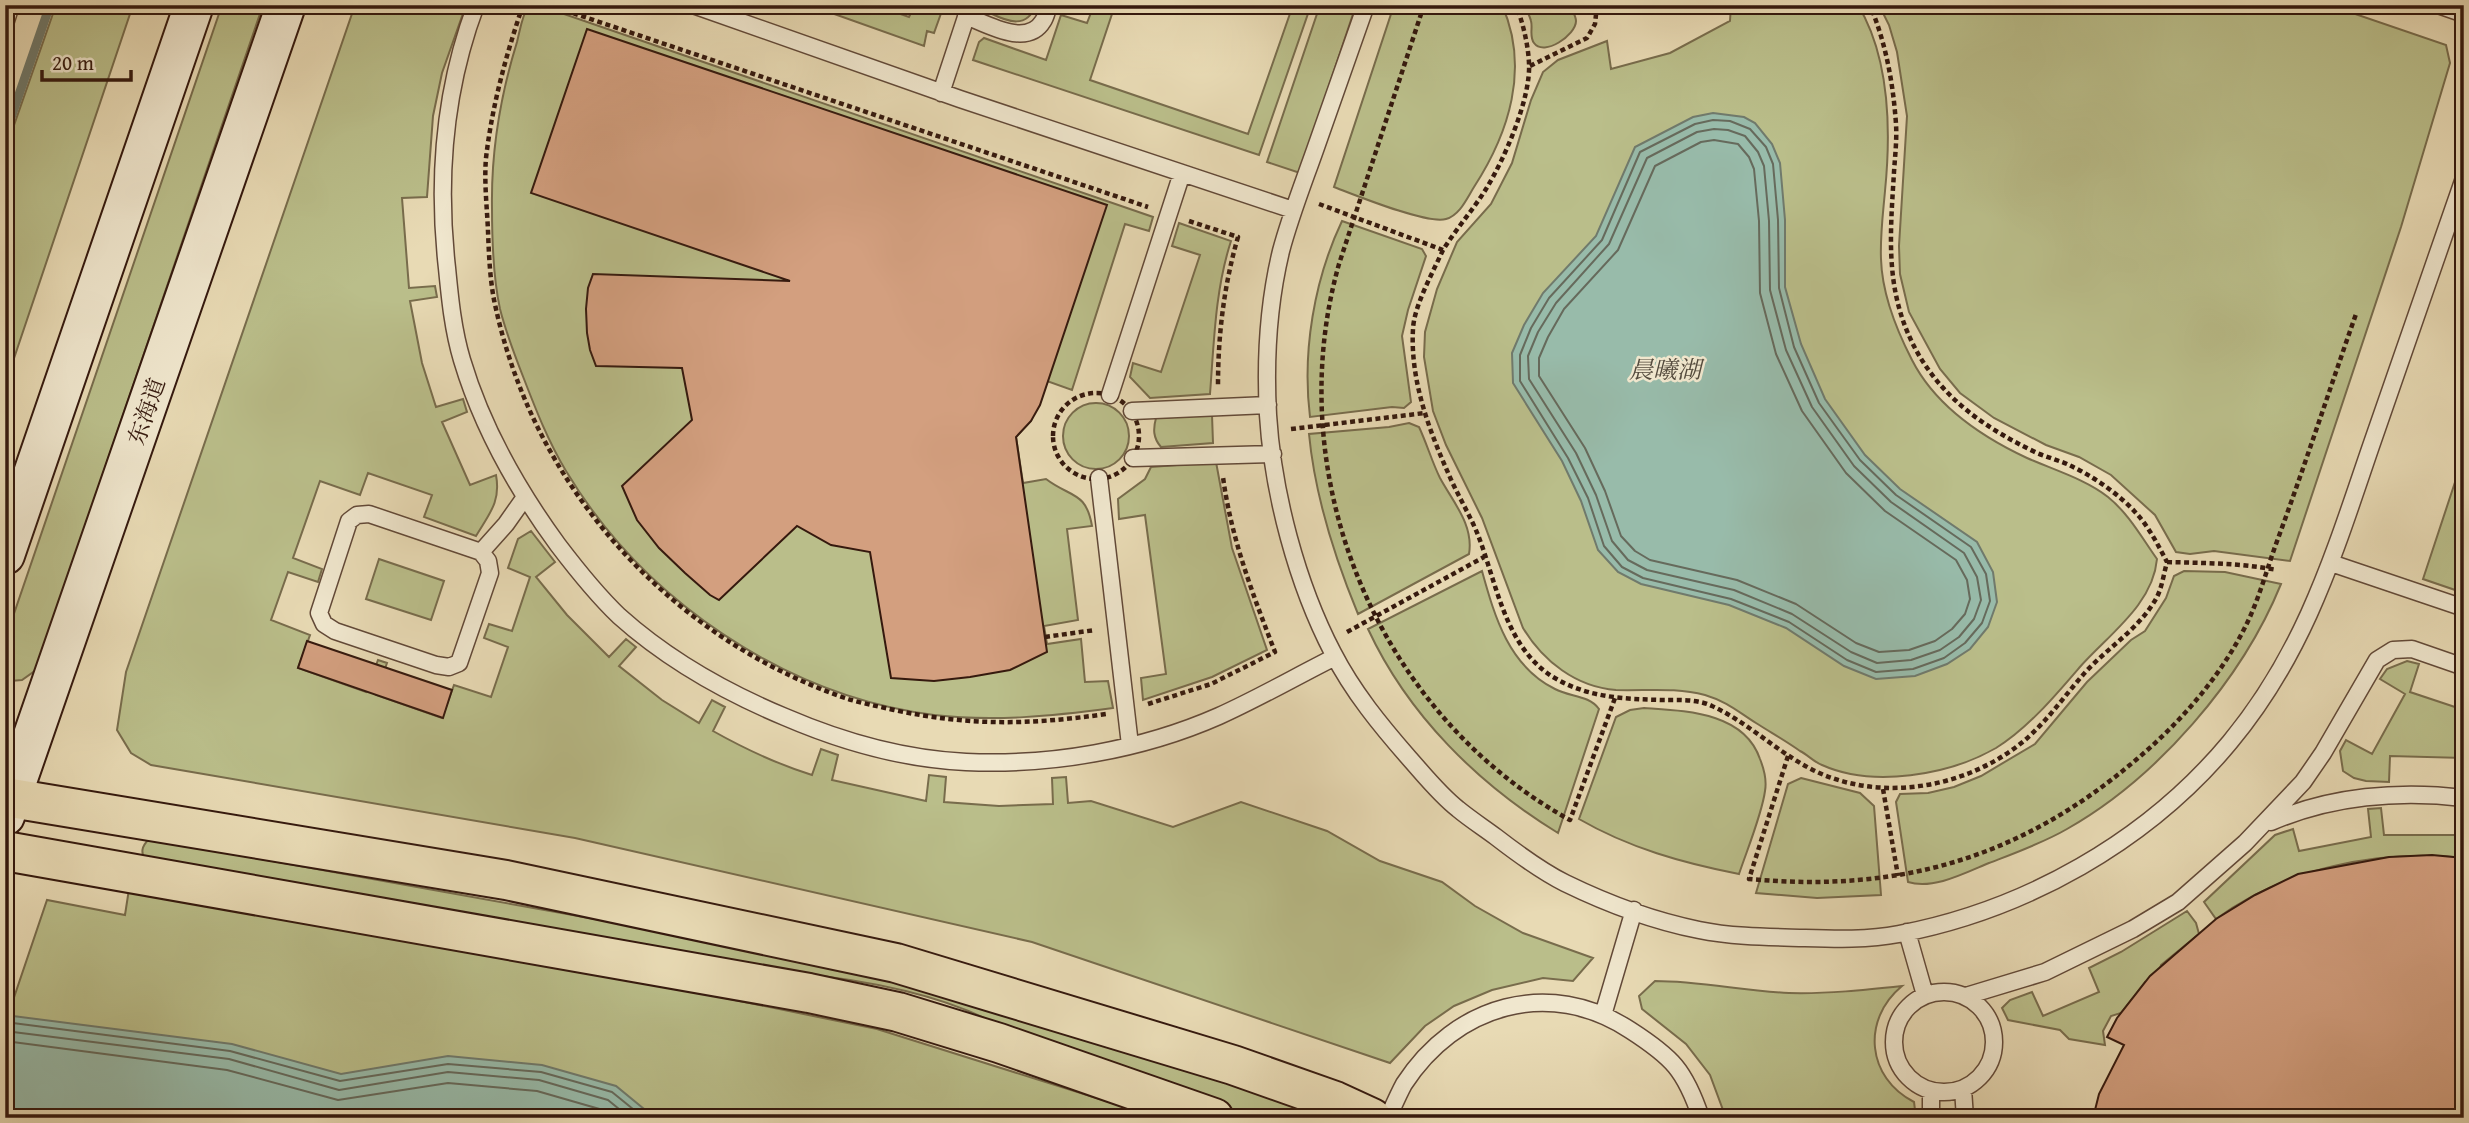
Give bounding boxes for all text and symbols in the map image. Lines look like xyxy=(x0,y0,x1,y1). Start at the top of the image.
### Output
scale bar xyxy=(42,38,131,82)
text: 20 m xyxy=(52,47,94,78)
water label: 晨曦湖 xyxy=(1629,352,1705,387)
street label: 东海道 xyxy=(119,373,173,449)

